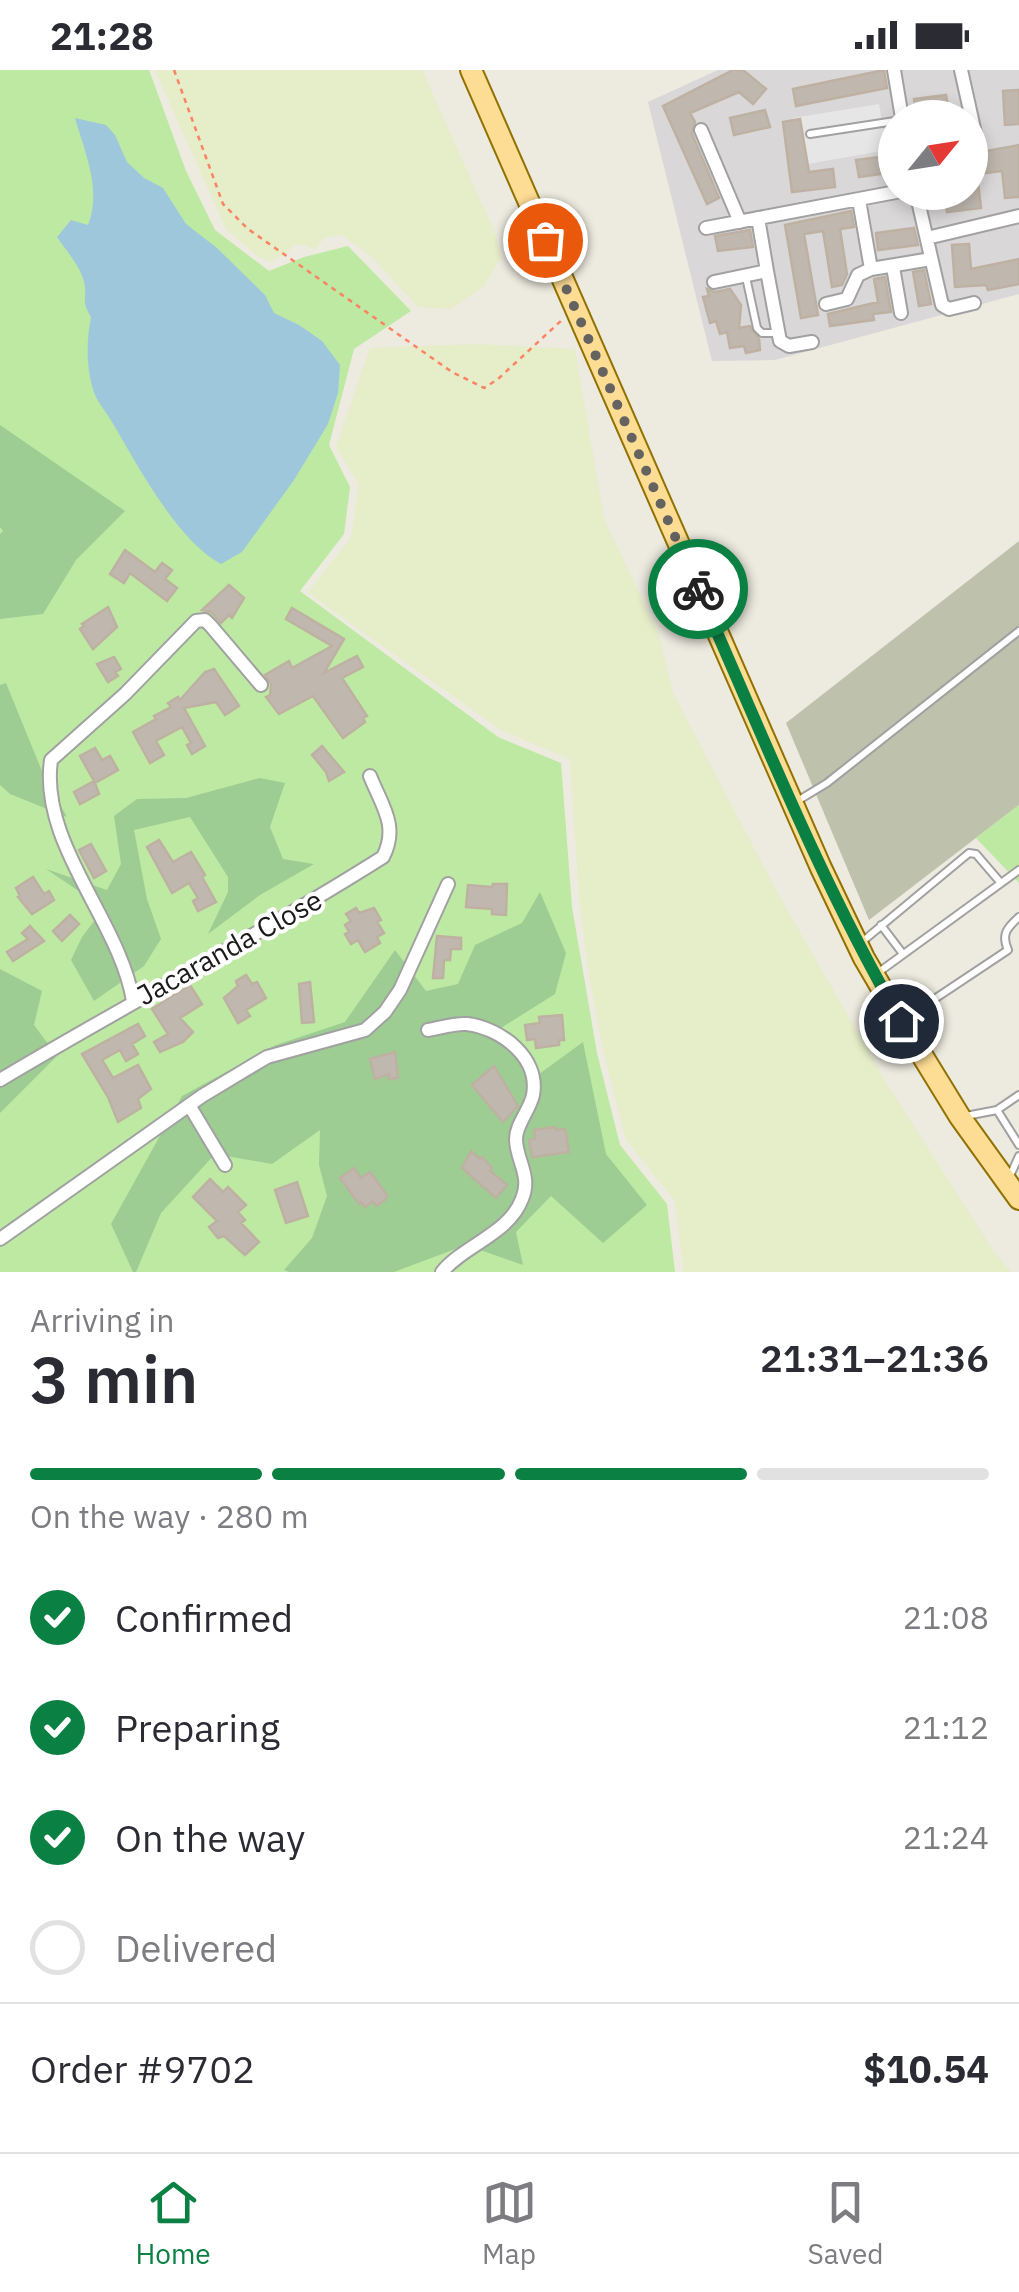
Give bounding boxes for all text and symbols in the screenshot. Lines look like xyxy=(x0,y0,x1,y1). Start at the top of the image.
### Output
text: 21:28 xyxy=(50,11,154,60)
north arrow xyxy=(878,100,988,210)
map controls xyxy=(878,100,988,210)
pin xyxy=(503,198,588,283)
icon: bag xyxy=(518,213,573,268)
courier xyxy=(648,539,748,639)
icon: bike xyxy=(671,562,726,617)
street label: Jacaranda Close xyxy=(130,881,328,1013)
pin xyxy=(859,979,944,1064)
icon: home xyxy=(874,994,929,1049)
text: Arriving in xyxy=(30,1299,175,1341)
text: 21:31–21:36 xyxy=(760,1333,989,1382)
text: 3 min xyxy=(30,1336,198,1421)
text: On the way · 280 m xyxy=(30,1495,309,1537)
icon: check xyxy=(30,1590,85,1645)
text: Confirmed xyxy=(115,1593,293,1642)
text: 21:08 xyxy=(903,1596,989,1638)
icon: check xyxy=(30,1700,85,1755)
text: Preparing xyxy=(115,1703,280,1752)
text: 21:12 xyxy=(903,1706,989,1748)
icon: check xyxy=(30,1810,85,1865)
text: On the way xyxy=(115,1813,305,1862)
text: 21:24 xyxy=(903,1816,989,1858)
text: Delivered xyxy=(115,1923,277,1972)
text: Order #9702 xyxy=(30,2044,255,2093)
text: $10.54 xyxy=(863,2044,989,2093)
tab: Home xyxy=(135,2175,211,2272)
tab: Map xyxy=(482,2175,537,2272)
tab: Saved xyxy=(807,2175,884,2272)

